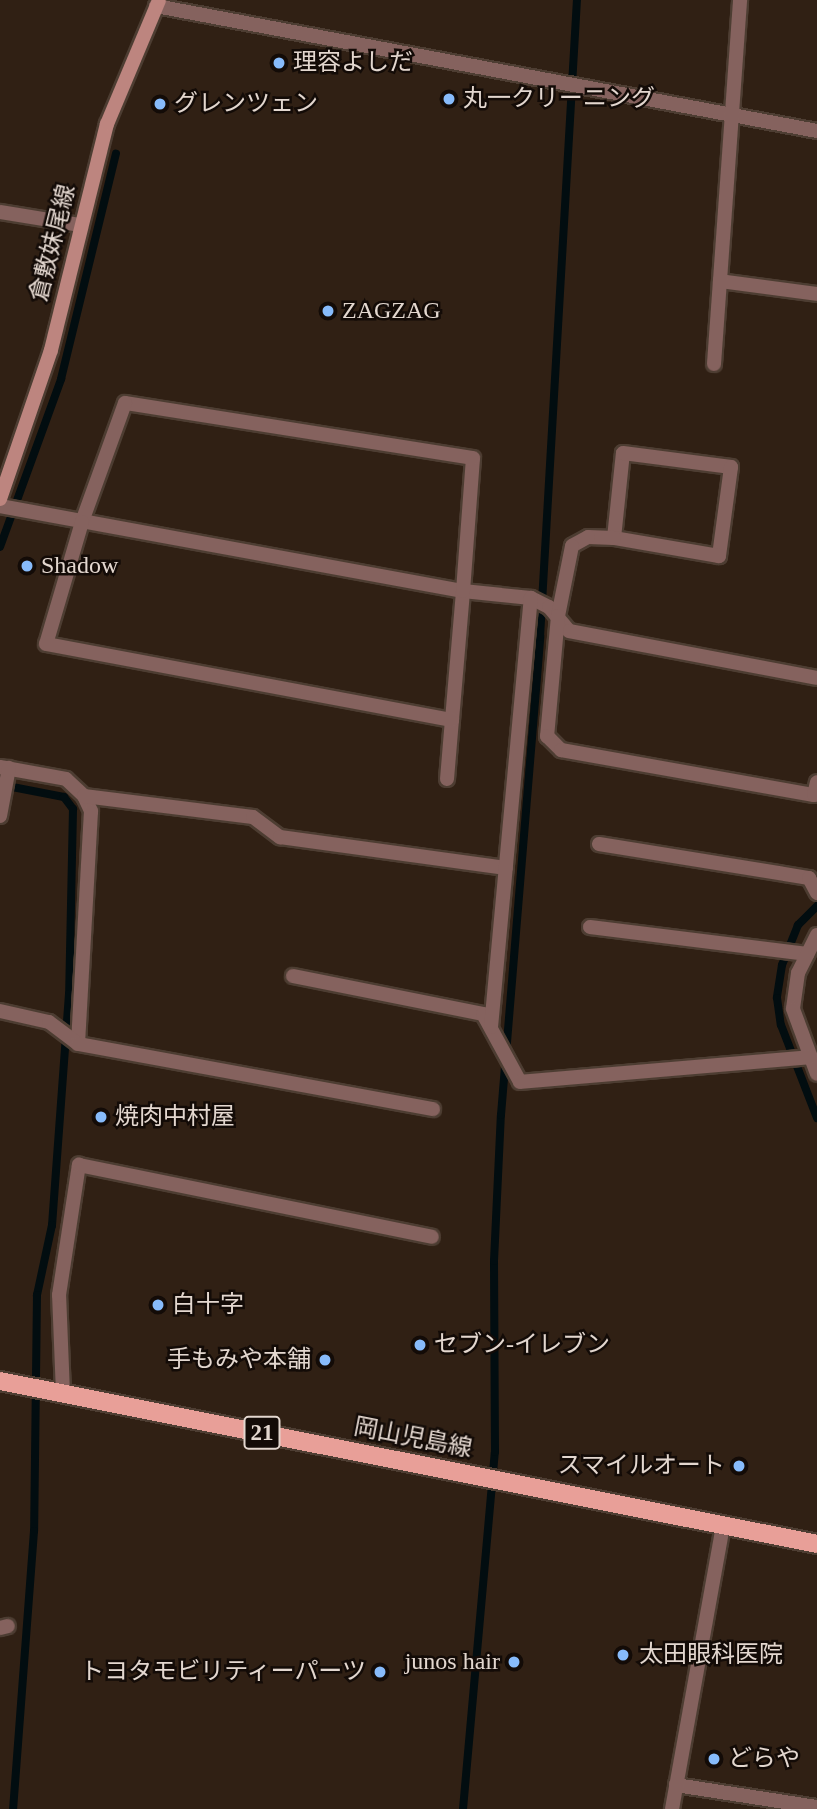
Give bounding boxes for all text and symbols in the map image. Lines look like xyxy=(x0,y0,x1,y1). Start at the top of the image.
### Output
place label: 理容よしだ xyxy=(293,49,413,77)
marker: 理容よしだ xyxy=(271,55,287,71)
place label: 丸一クリーニング xyxy=(463,85,655,113)
place label: グレンツェン xyxy=(174,90,318,118)
marker: 丸一クリーニング xyxy=(441,91,457,107)
marker: グレンツェン xyxy=(152,96,168,112)
street label: 倉敷妹尾線 xyxy=(25,181,81,305)
place label: ZAGZAG xyxy=(342,297,441,325)
marker: ZAGZAG xyxy=(320,303,336,319)
place label: Shadow xyxy=(41,552,118,580)
marker: Shadow xyxy=(19,558,35,574)
place label: 焼肉中村屋 xyxy=(115,1103,235,1131)
marker: 焼肉中村屋 xyxy=(93,1109,109,1125)
place label: 白十字 xyxy=(172,1291,244,1319)
marker: 白十字 xyxy=(150,1297,166,1313)
place label: セブン-イレブン xyxy=(434,1331,610,1359)
marker: セブン-イレブン xyxy=(412,1337,428,1353)
place label: 手もみや本舗 xyxy=(167,1346,311,1374)
marker: 手もみや本舗 xyxy=(317,1352,333,1368)
street label: 岡山児島線 xyxy=(351,1412,475,1464)
road number: 21 xyxy=(243,1414,281,1452)
place label: スマイルオート xyxy=(557,1452,725,1480)
marker: スマイルオート xyxy=(731,1458,747,1474)
place label: 太田眼科医院 xyxy=(639,1641,783,1669)
marker: 太田眼科医院 xyxy=(613,1645,633,1665)
place label: junos hair xyxy=(405,1648,500,1676)
marker: junos hair xyxy=(506,1654,522,1670)
place label: トヨタモビリティーパーツ xyxy=(78,1658,366,1686)
marker: トヨタモビリティーパーツ xyxy=(372,1664,388,1680)
place label: どらや xyxy=(728,1745,800,1773)
marker: どらや xyxy=(706,1751,722,1767)

